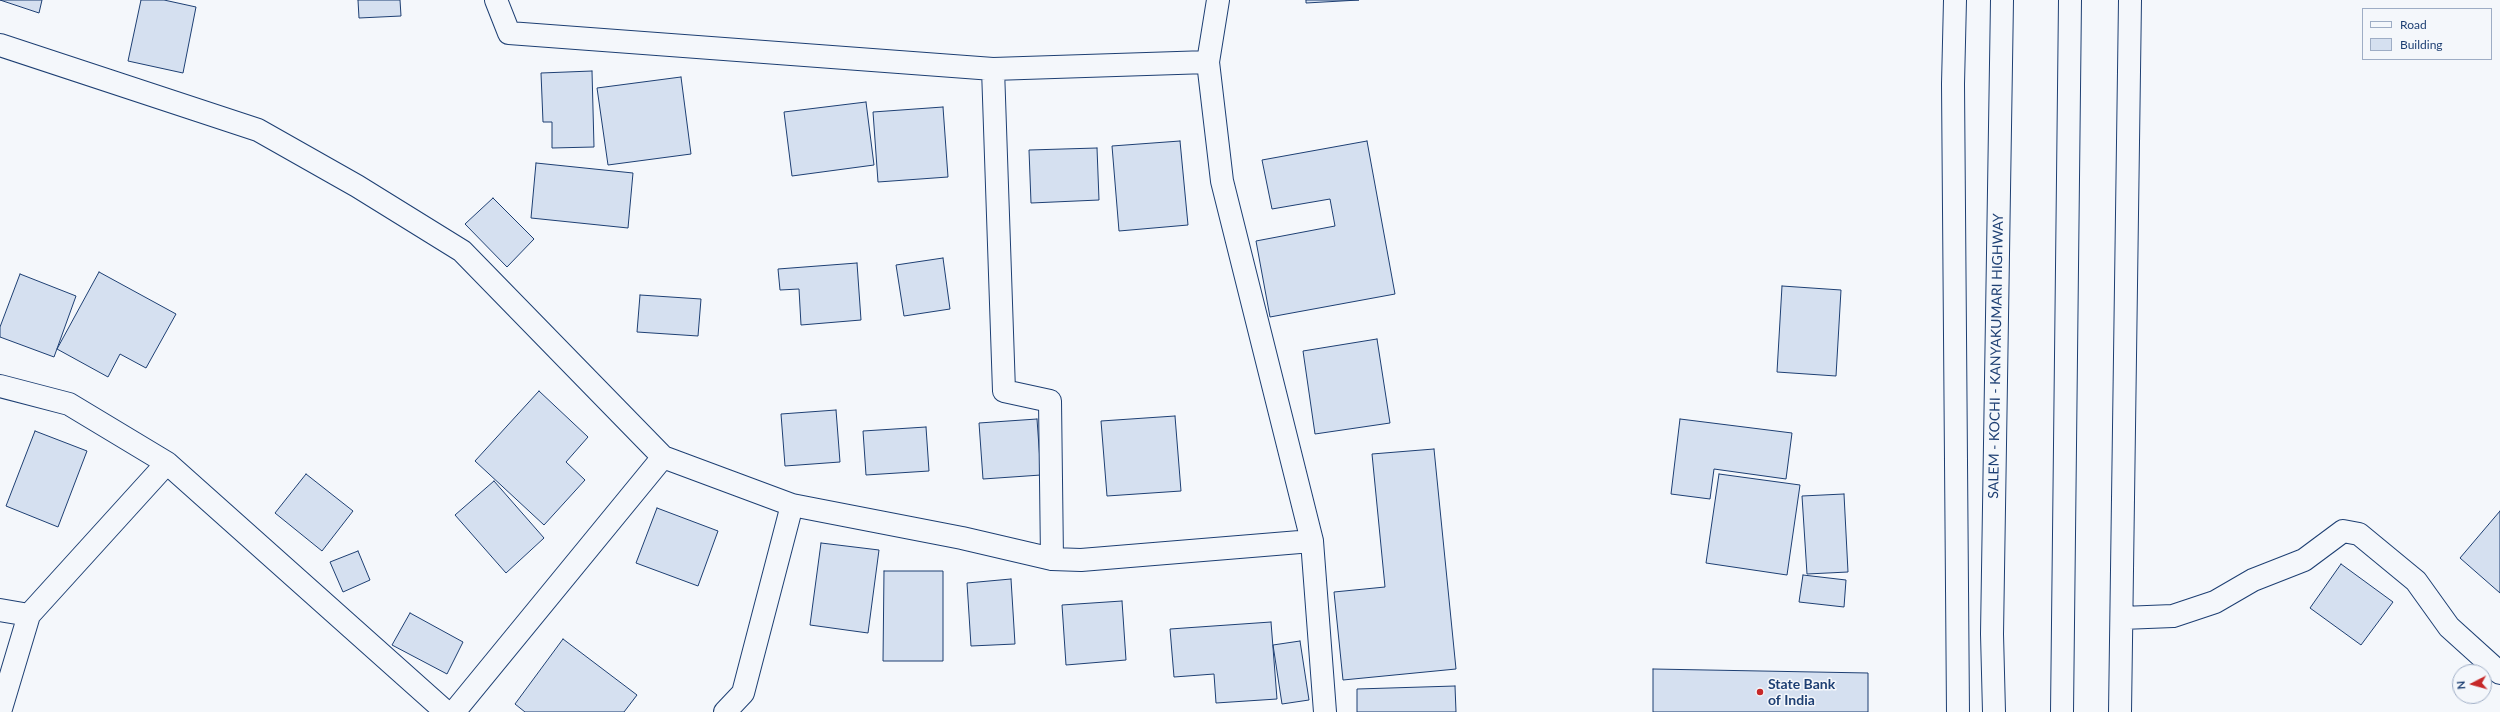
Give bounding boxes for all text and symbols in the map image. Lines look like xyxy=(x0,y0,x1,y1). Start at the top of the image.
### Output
legend xyxy=(2362,8,2492,60)
text: Road xyxy=(2400,17,2427,32)
text: Building xyxy=(2400,37,2443,52)
street label: SALEM - KOCHI - KANYAKUMARI HIGHWAY xyxy=(1985,213,2007,499)
north arrow xyxy=(2452,664,2492,704)
place label: State Bank of India xyxy=(1768,676,1835,708)
text: N xyxy=(2454,680,2467,690)
marker: State Bank of India xyxy=(1755,687,1765,697)

